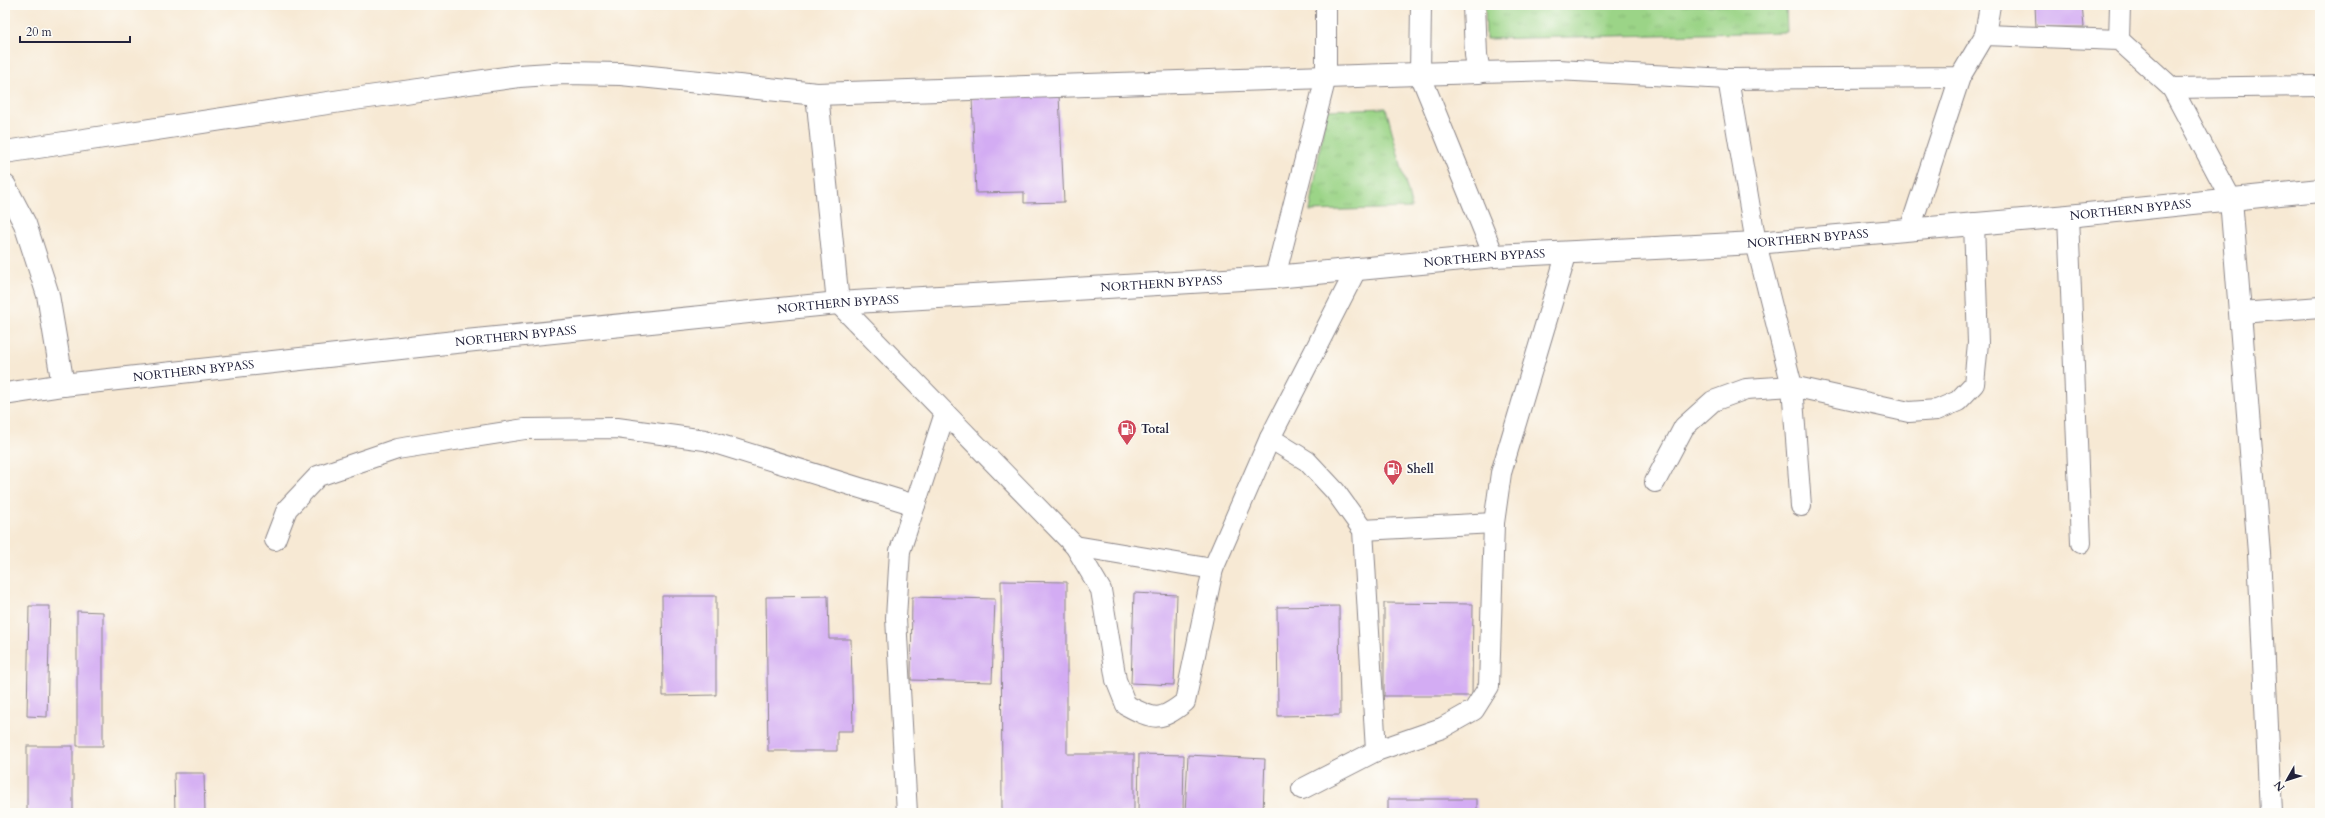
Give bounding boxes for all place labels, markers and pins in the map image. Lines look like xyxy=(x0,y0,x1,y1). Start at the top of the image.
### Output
fuel station icon: Total xyxy=(1116,418,1138,446)
place label: Total xyxy=(1141,421,1169,437)
fuel station icon: Shell xyxy=(1382,458,1404,486)
place label: Shell xyxy=(1407,461,1434,477)

